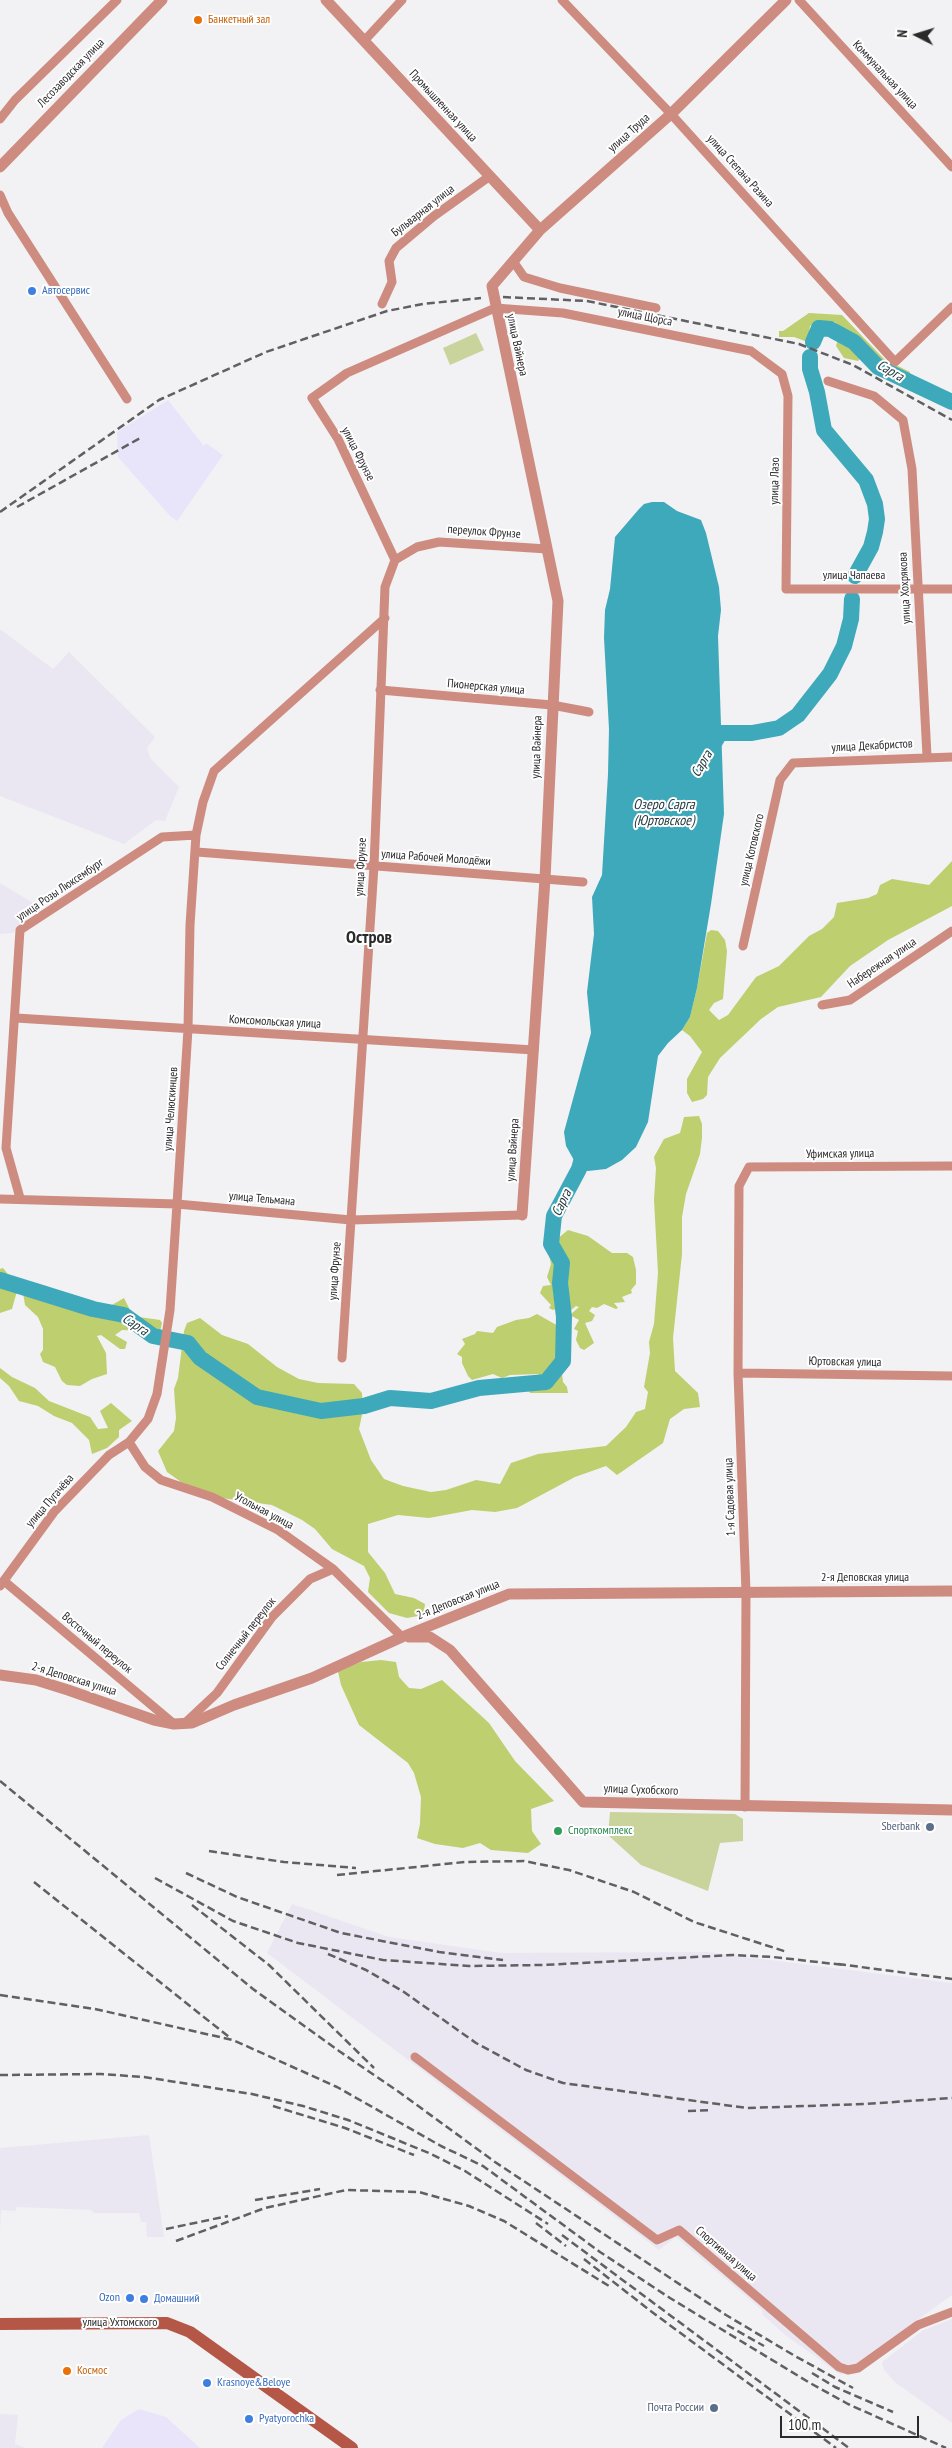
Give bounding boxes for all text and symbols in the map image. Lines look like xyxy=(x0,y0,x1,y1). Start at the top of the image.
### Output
north arrow xyxy=(892,10,942,60)
place label: Банкетный зал xyxy=(208,13,270,27)
marker: Банкетный зал xyxy=(192,14,204,26)
text: N xyxy=(893,29,911,38)
street label: Лесозаводская улица xyxy=(35,36,107,110)
street label: Коммунальная улица xyxy=(849,38,921,112)
street label: Промышленная улица xyxy=(406,67,480,145)
street label: улица Труда xyxy=(605,111,653,155)
street label: улица Степана Разина xyxy=(704,132,776,210)
street label: Бульварная улица xyxy=(389,182,457,240)
place label: Автосервис xyxy=(42,284,90,298)
marker: Автосервис xyxy=(26,285,38,297)
street label: улица Щорса xyxy=(616,305,674,329)
street label: улица Вайнера xyxy=(503,313,531,377)
water label: Сарга xyxy=(874,357,906,385)
street label: улица Фрунзе xyxy=(338,425,378,483)
street label: улица Лазо xyxy=(767,457,783,505)
street label: переулок Фрунзе xyxy=(447,522,521,542)
street label: улица Хохрякова xyxy=(896,552,914,624)
street label: улица Чапаева xyxy=(823,569,885,583)
street label: Пионерская улица xyxy=(447,676,525,698)
street label: улица Вайнера xyxy=(529,715,545,779)
street label: улица Декабристов xyxy=(831,737,913,755)
water label: Сарга xyxy=(688,748,716,780)
water label: Озеро Сарга (Юртовское) xyxy=(633,797,695,830)
street label: улица Котовского xyxy=(737,812,767,888)
street label: улица Фрунзе xyxy=(352,837,370,897)
street label: улица Рабочей Молодёжи xyxy=(381,847,491,869)
street label: улица Розы Люксембург xyxy=(14,856,106,924)
district label: Остров xyxy=(346,927,392,949)
street label: Набережная улица xyxy=(845,935,919,991)
street label: Комсомольская улица xyxy=(229,1012,321,1032)
street label: улица Челюскинцев xyxy=(161,1067,181,1151)
street label: улица Вайнера xyxy=(504,1118,522,1182)
street label: Уфимская улица xyxy=(806,1146,874,1162)
water label: Сарга xyxy=(549,1187,575,1219)
street label: улица Тельмана xyxy=(228,1189,296,1209)
street label: улица Фрунзе xyxy=(326,1241,344,1301)
water label: Сарга xyxy=(119,1310,151,1340)
street label: Юртовская улица xyxy=(808,1354,882,1370)
street label: 1-я Садовая улица xyxy=(721,1458,739,1536)
street label: улица Пугачёва xyxy=(23,1471,77,1531)
street label: Угольная улица xyxy=(232,1489,296,1533)
street label: 2-я Деповская улица xyxy=(821,1571,909,1585)
street label: 2-я Деповская улица xyxy=(414,1577,502,1623)
street label: Солнечный переулок xyxy=(213,1595,279,1673)
street label: Восточный переулок xyxy=(59,1609,135,1677)
street label: 2-я Деповская улица xyxy=(30,1659,118,1699)
street label: улица Сухобского xyxy=(603,1781,679,1799)
place label: Sberbank xyxy=(881,1820,920,1834)
marker: Sberbank xyxy=(924,1821,936,1833)
place label: Спорткомплекс xyxy=(568,1824,633,1838)
marker: Спорткомплекс xyxy=(552,1825,564,1837)
street label: Спортивная улица xyxy=(692,2223,760,2285)
place label: Ozon xyxy=(99,2291,120,2305)
marker: Ozon xyxy=(124,2292,136,2304)
place label: Домашний xyxy=(154,2292,199,2306)
marker: Домашний xyxy=(138,2293,150,2305)
street label: улица Ухтомского xyxy=(83,2316,157,2330)
place label: Космос xyxy=(77,2364,108,2378)
marker: Космос xyxy=(61,2365,73,2377)
place label: Krasnoye&Beloye xyxy=(217,2376,290,2390)
marker: Krasnoye&Beloye xyxy=(201,2377,213,2389)
place label: Почта России xyxy=(647,2401,704,2415)
marker: Почта России xyxy=(708,2402,720,2414)
scale bar xyxy=(782,2406,921,2438)
place label: Pyatyorochka xyxy=(259,2412,314,2426)
marker: Pyatyorochka xyxy=(243,2413,255,2425)
text: 100 m xyxy=(788,2415,821,2434)

